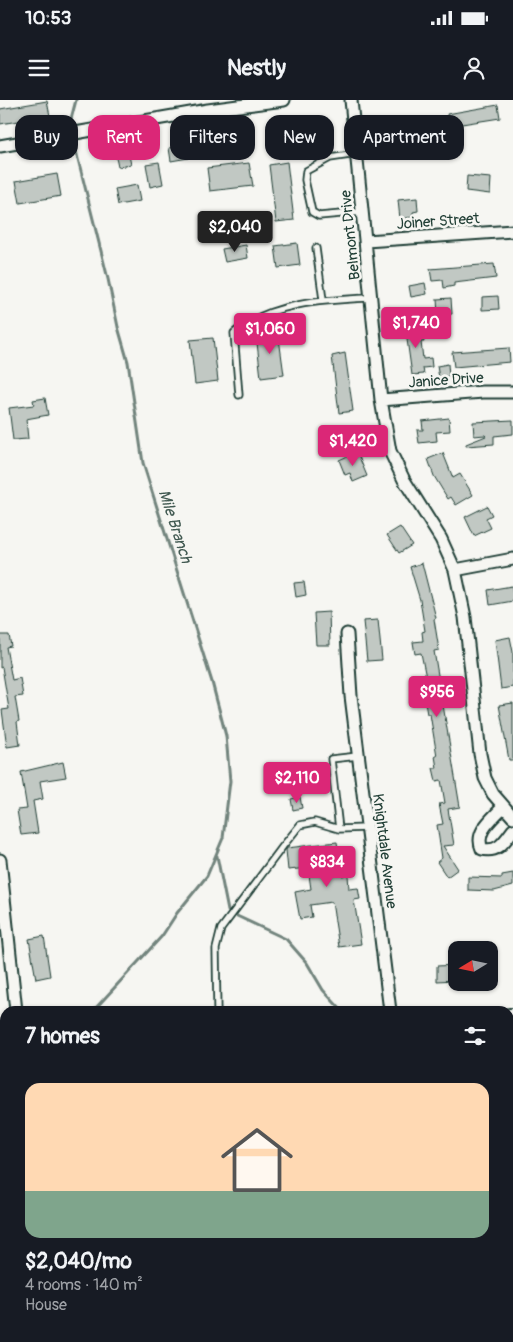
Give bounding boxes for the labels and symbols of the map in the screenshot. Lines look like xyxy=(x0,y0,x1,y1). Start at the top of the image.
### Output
street label: Belmont Drive xyxy=(336,188,365,281)
street label: Joiner Street xyxy=(396,209,481,234)
pin: $2,040 xyxy=(194,210,276,253)
pin: $1,740 xyxy=(375,306,457,349)
pin: $1,060 xyxy=(229,312,311,355)
street label: Janice Drive xyxy=(408,368,485,393)
pin: $1,420 xyxy=(312,424,394,467)
water label: Mile Branch xyxy=(154,487,197,567)
pin: $956 xyxy=(407,676,467,718)
pin: $2,110 xyxy=(256,762,338,804)
street label: Knightdale Avenue xyxy=(368,793,401,910)
pin: $834 xyxy=(297,846,357,888)
north arrow xyxy=(448,941,498,991)

